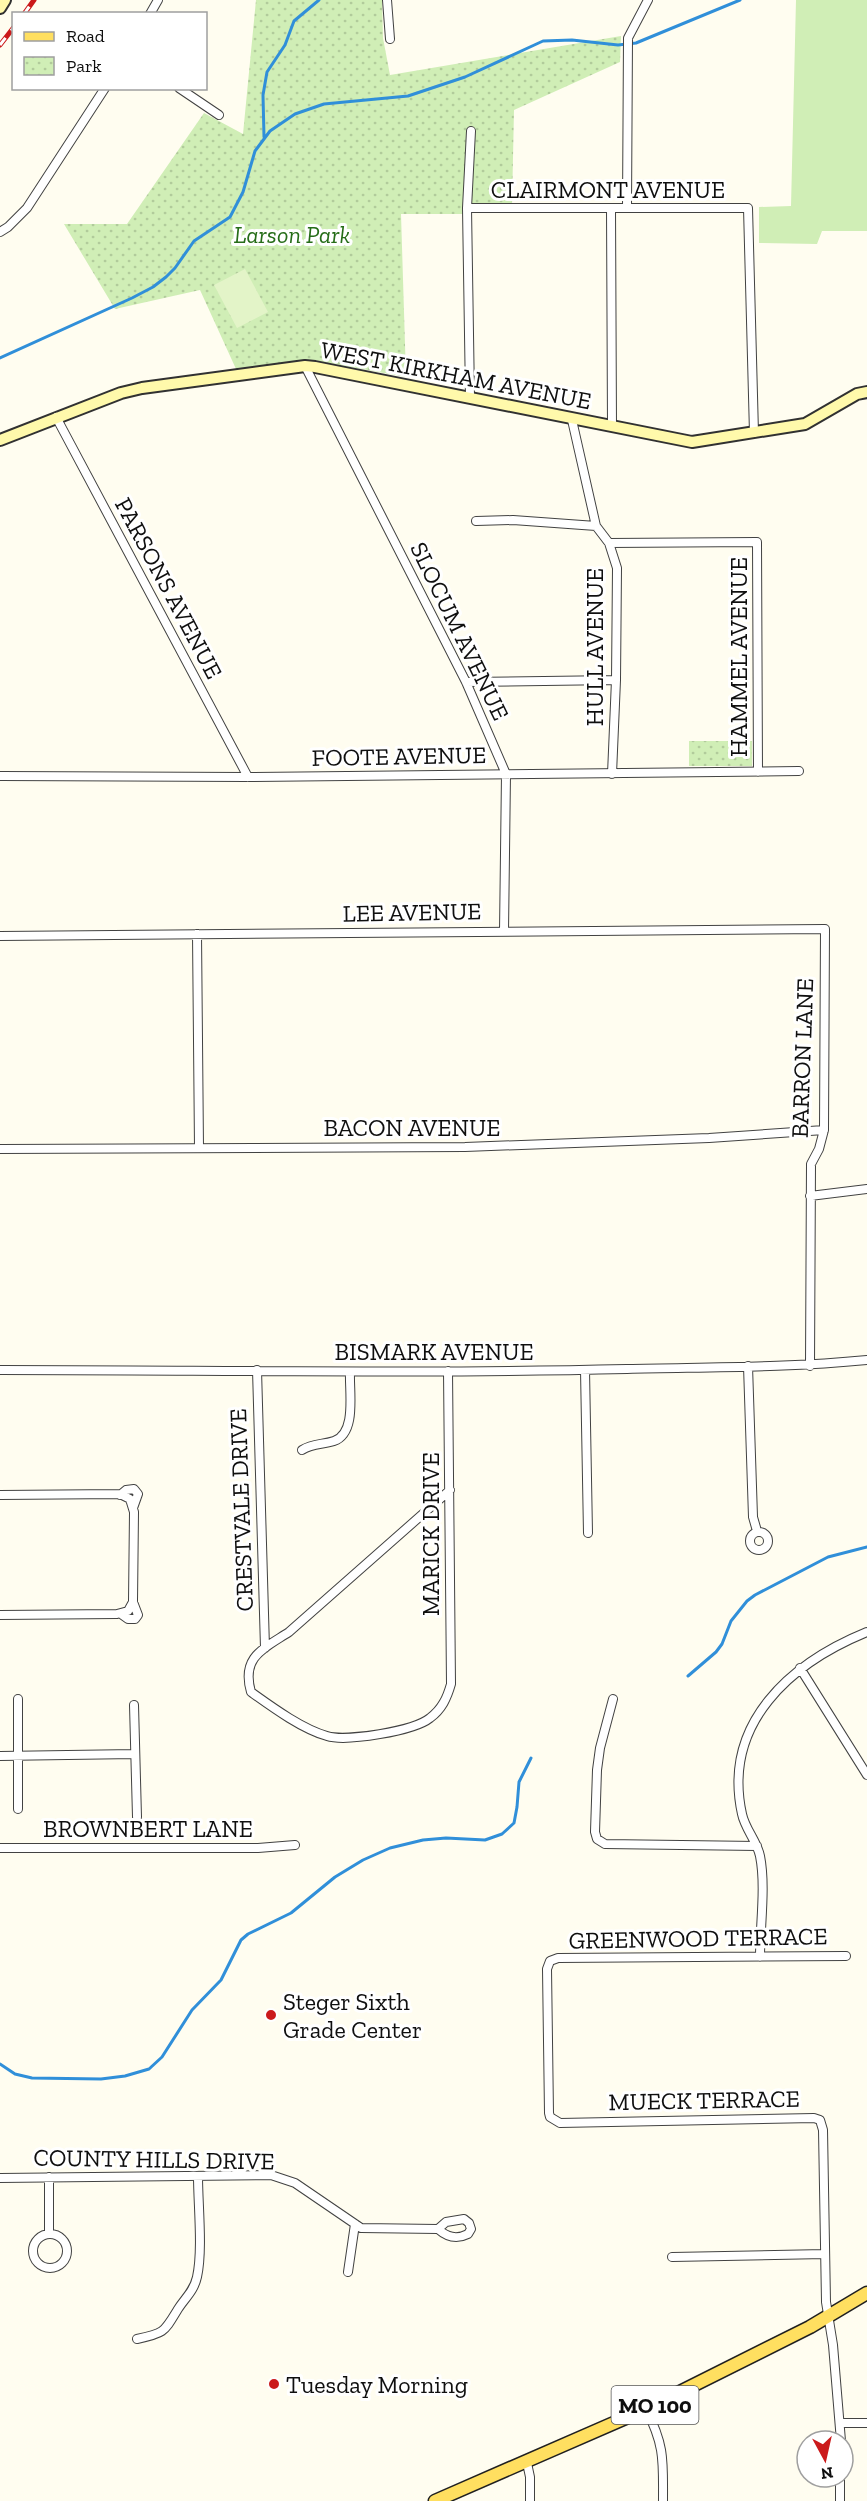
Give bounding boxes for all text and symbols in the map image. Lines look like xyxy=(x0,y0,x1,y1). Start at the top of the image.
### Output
legend xyxy=(12,12,207,90)
text: Road xyxy=(66,25,105,47)
text: Park xyxy=(66,55,102,77)
street label: CLAIRMONT AVENUE xyxy=(491,175,725,204)
park label: Larson Park xyxy=(234,220,350,249)
street label: WEST KIRKHAM AVENUE xyxy=(318,335,594,415)
street label: PARSONS AVENUE xyxy=(109,493,229,683)
street label: SLOCUM AVENUE xyxy=(404,537,516,725)
street label: HAMMEL AVENUE xyxy=(724,557,753,757)
street label: HULL AVENUE xyxy=(580,568,609,726)
street label: FOOTE AVENUE xyxy=(311,740,487,772)
street label: LEE AVENUE xyxy=(342,896,482,928)
street label: BARRON LANE xyxy=(785,978,819,1138)
street label: BACON AVENUE xyxy=(324,1113,500,1142)
street label: BISMARK AVENUE xyxy=(334,1337,534,1366)
street label: CRESTVALE DRIVE xyxy=(223,1408,259,1612)
street label: MARICK DRIVE xyxy=(416,1452,445,1616)
street label: BROWNBERT LANE xyxy=(43,1814,253,1843)
street label: GREENWOOD TERRACE xyxy=(568,1921,828,1955)
place label: Steger Sixth Grade Center xyxy=(283,1987,422,2044)
marker: Steger Sixth Grade Center xyxy=(264,2008,278,2022)
street label: MUECK TERRACE xyxy=(608,2084,800,2116)
street label: COUNTY HILLS DRIVE xyxy=(33,2142,275,2176)
place label: Tuesday Morning xyxy=(286,2370,468,2399)
marker: Tuesday Morning xyxy=(267,2377,281,2391)
road number: MO 100 xyxy=(612,2386,698,2424)
north arrow xyxy=(795,2429,855,2489)
text: N xyxy=(820,2463,834,2484)

